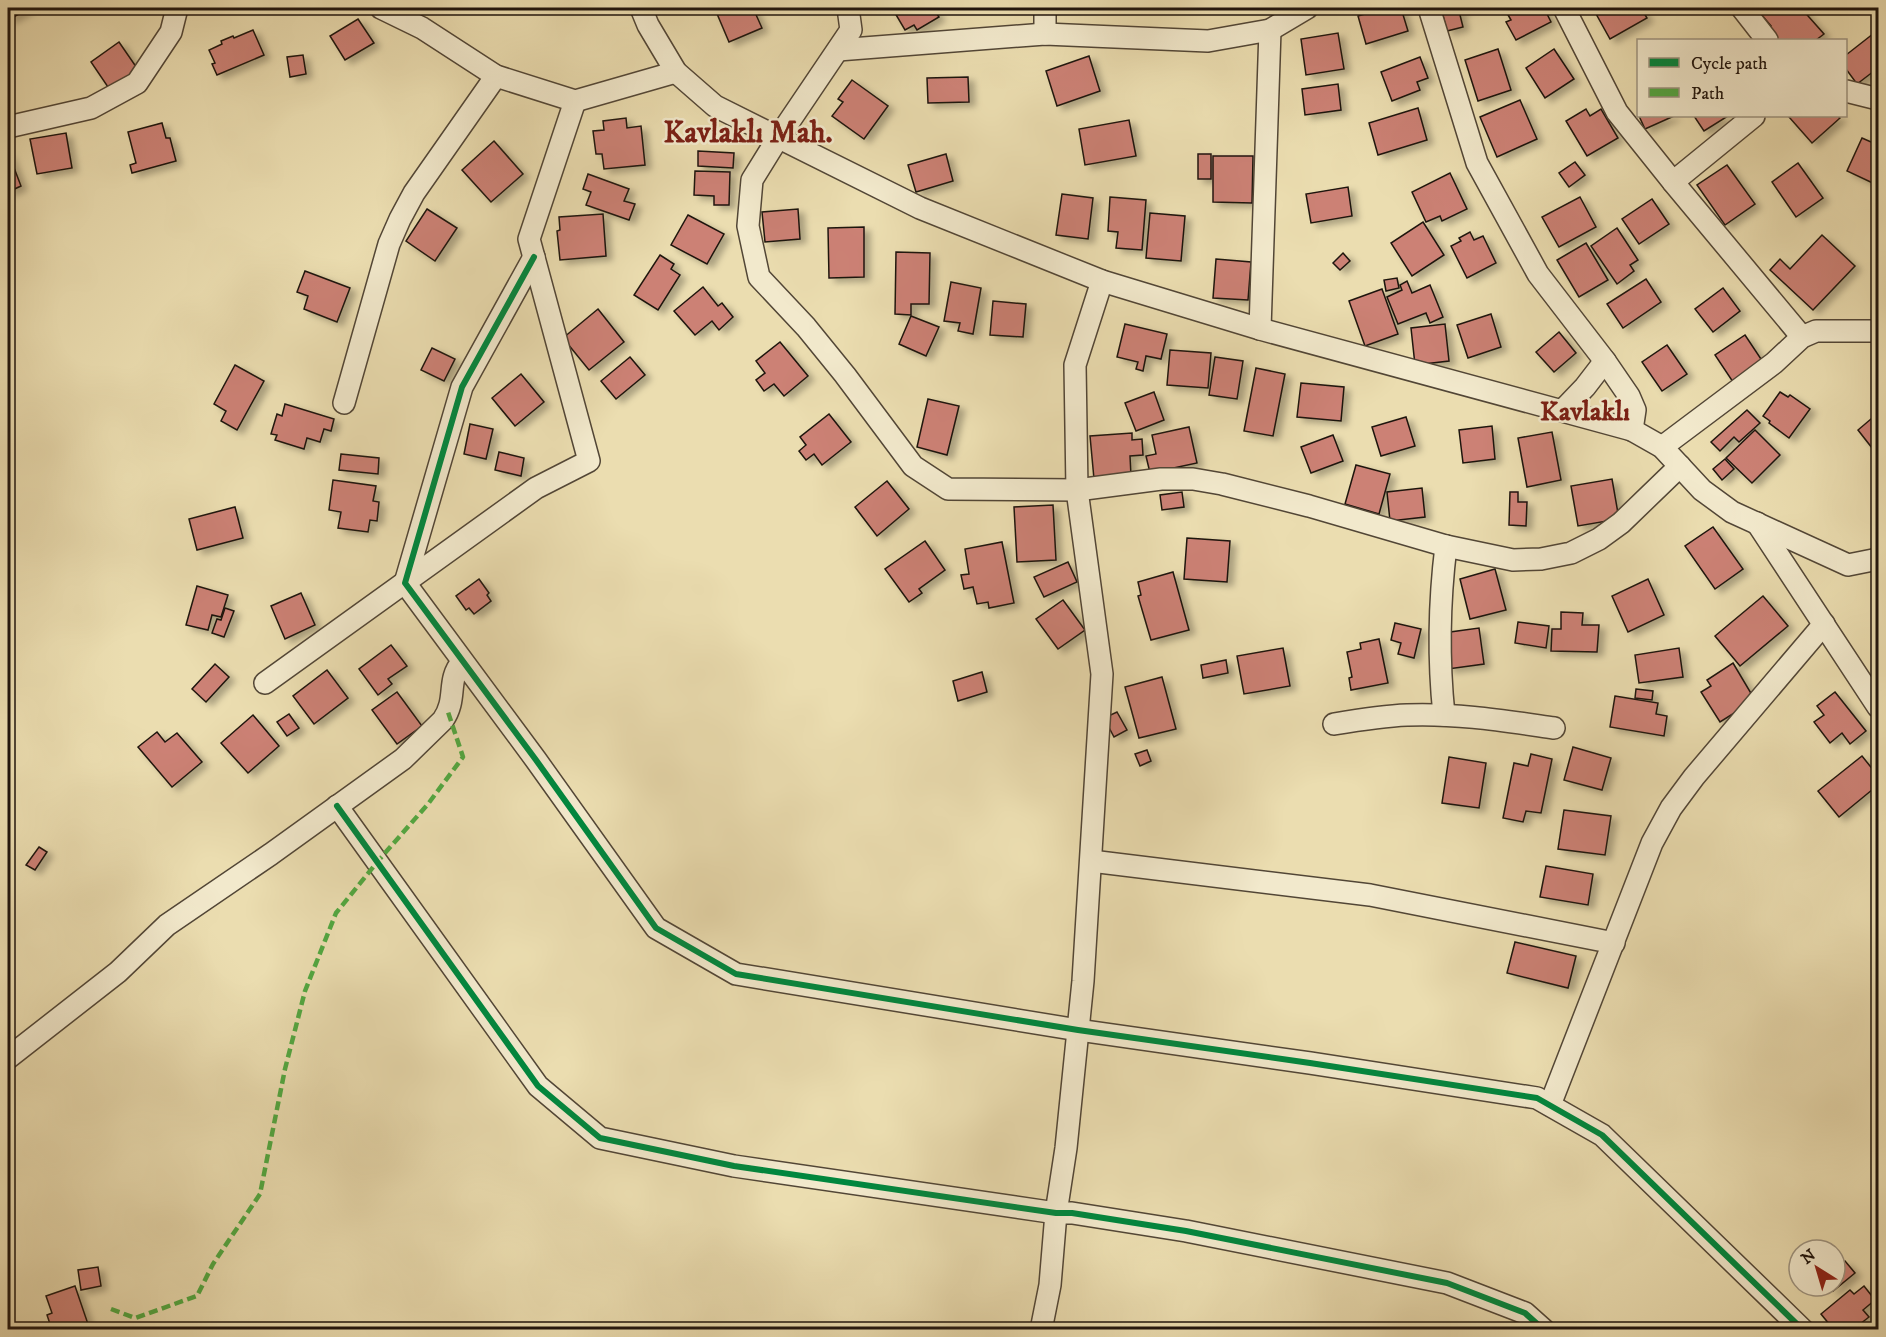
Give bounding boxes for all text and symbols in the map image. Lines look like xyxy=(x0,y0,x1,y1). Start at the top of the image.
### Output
legend xyxy=(1637,39,1847,117)
text: Cycle path xyxy=(1691,53,1768,75)
text: Path xyxy=(1691,83,1725,105)
district label: Kavlaklı Mah. xyxy=(663,115,833,152)
district label: Kavlaklı xyxy=(1540,395,1630,429)
north arrow xyxy=(1787,1238,1847,1298)
text: N xyxy=(1797,1245,1820,1269)

